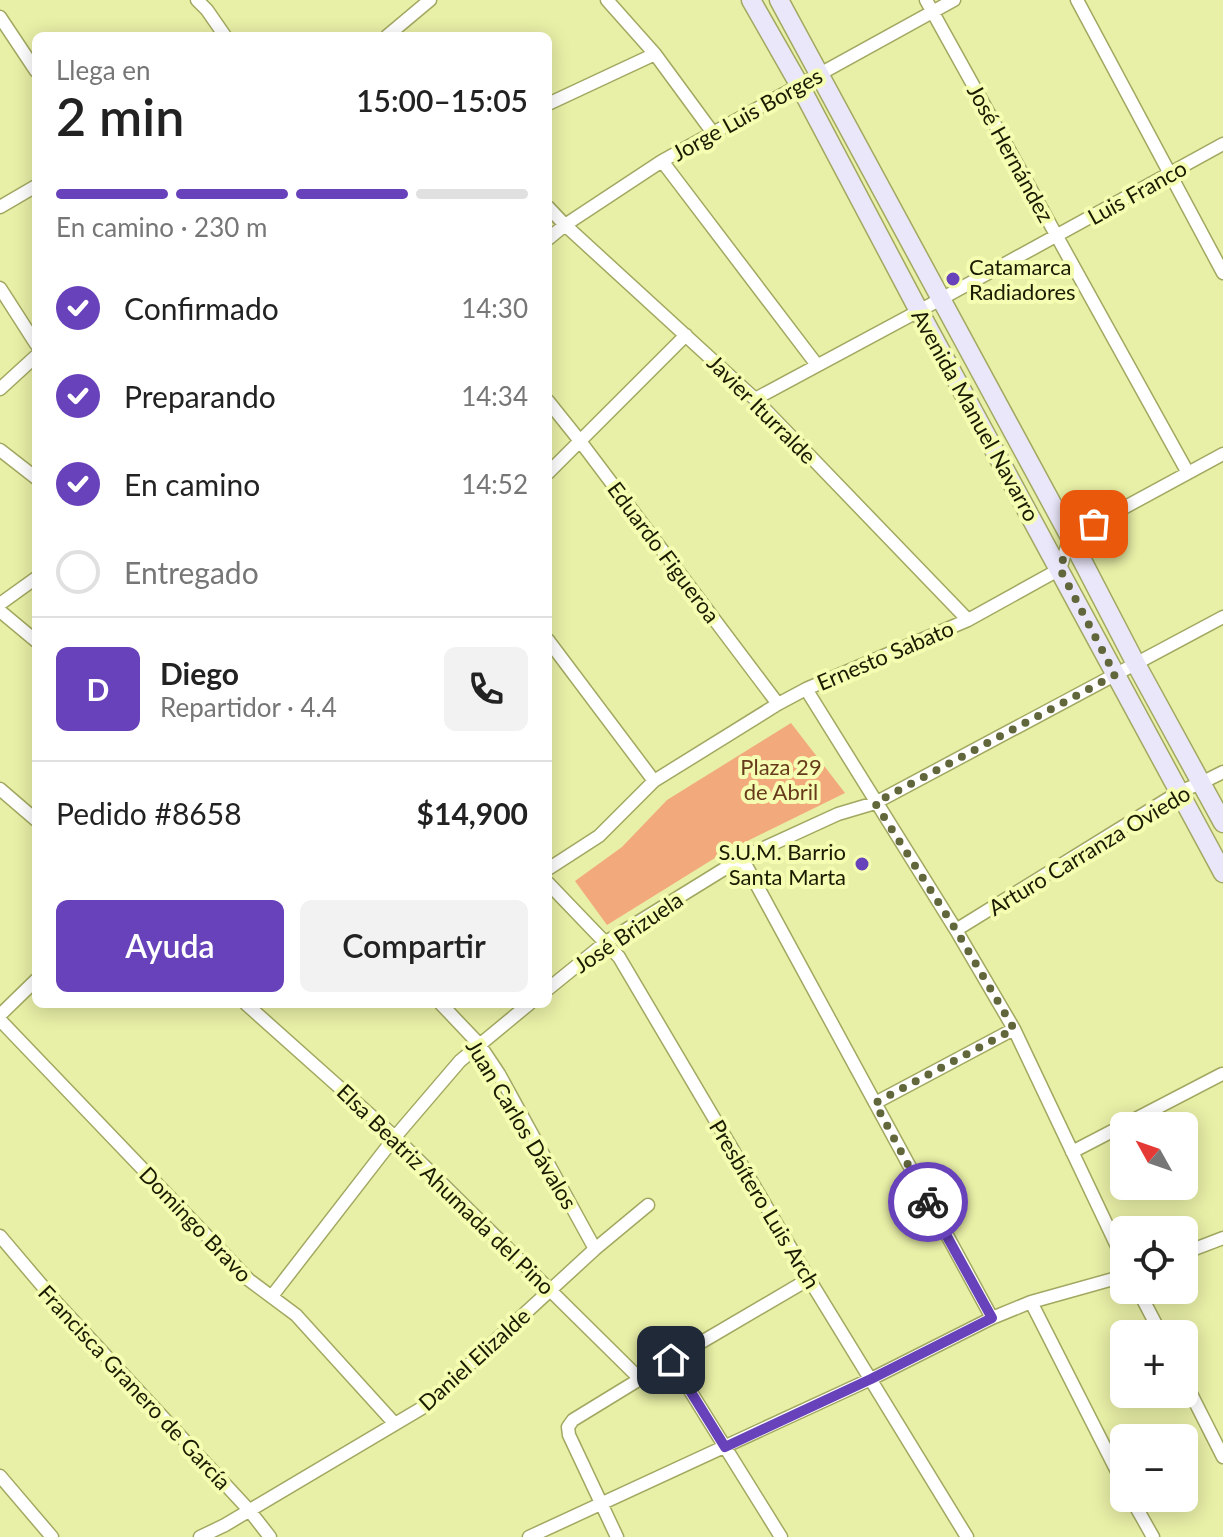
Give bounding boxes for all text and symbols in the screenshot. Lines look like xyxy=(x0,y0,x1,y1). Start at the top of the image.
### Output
text: Llega en xyxy=(56,54,151,86)
street label: Jorge Luis Borges xyxy=(667,62,827,166)
street label: José Hernández xyxy=(962,79,1060,227)
text: 15:00–15:05 xyxy=(356,82,528,118)
text: 2 min xyxy=(56,85,184,147)
street label: Luis Franco xyxy=(1083,154,1191,230)
text: En camino · 230 m xyxy=(56,211,267,243)
place label: Catamarca Radiadores xyxy=(969,253,1076,305)
marker: Catamarca Radiadores xyxy=(944,270,962,288)
icon: check xyxy=(56,286,100,330)
text: Confirmado xyxy=(124,290,279,326)
text: 14:30 xyxy=(461,292,528,324)
street label: Avenida Manuel Navarro xyxy=(906,304,1046,526)
street label: Javier Iturralde xyxy=(702,349,822,469)
icon: check xyxy=(56,374,100,418)
text: Preparando xyxy=(124,378,276,414)
text: 14:34 xyxy=(461,380,528,412)
icon: check xyxy=(56,462,100,506)
text: En camino xyxy=(124,466,260,502)
text: 14:52 xyxy=(461,468,528,500)
street label: Eduardo Figueroa xyxy=(602,476,726,628)
pin xyxy=(1060,490,1128,558)
icon: bag xyxy=(1072,502,1116,546)
text: Entregado xyxy=(124,554,259,590)
street label: Ernesto Sabato xyxy=(813,614,957,696)
button: phone xyxy=(444,647,528,731)
text: Diego xyxy=(160,655,239,691)
text: D xyxy=(87,671,109,707)
text: Repartidor · 4.4 xyxy=(160,691,337,723)
park label: Plaza 29 de Abril xyxy=(740,753,822,805)
street label: Arturo Carranza Oviedo xyxy=(983,779,1195,921)
text: Pedido #8658 xyxy=(56,795,242,831)
text: $14,900 xyxy=(417,795,528,831)
place label: S.U.M. Barrio Santa Marta xyxy=(718,838,846,890)
marker: S.U.M. Barrio Santa Marta xyxy=(853,855,871,873)
street label: José Brizuela xyxy=(568,886,688,978)
button: Ayuda xyxy=(56,900,284,992)
button: Compartir xyxy=(300,900,528,992)
street label: Juan Carlos Dávalos xyxy=(461,1034,583,1214)
street label: Elsa Beatriz Ahumada del Pino xyxy=(332,1078,560,1300)
north arrow xyxy=(1110,1112,1198,1200)
map controls xyxy=(1110,1112,1198,1512)
street label: Presbítero Luis Arch xyxy=(704,1115,826,1293)
street label: Domingo Bravo xyxy=(134,1161,258,1287)
courier xyxy=(888,1162,968,1242)
icon: bike xyxy=(906,1180,950,1224)
button: locate xyxy=(1110,1216,1198,1304)
street label: Francisca Granero de García xyxy=(33,1279,237,1495)
street label: Daniel Elizalde xyxy=(413,1302,535,1416)
button: + xyxy=(1110,1320,1198,1408)
pin xyxy=(637,1326,705,1394)
icon: home xyxy=(649,1338,693,1382)
button: − xyxy=(1110,1424,1198,1512)

